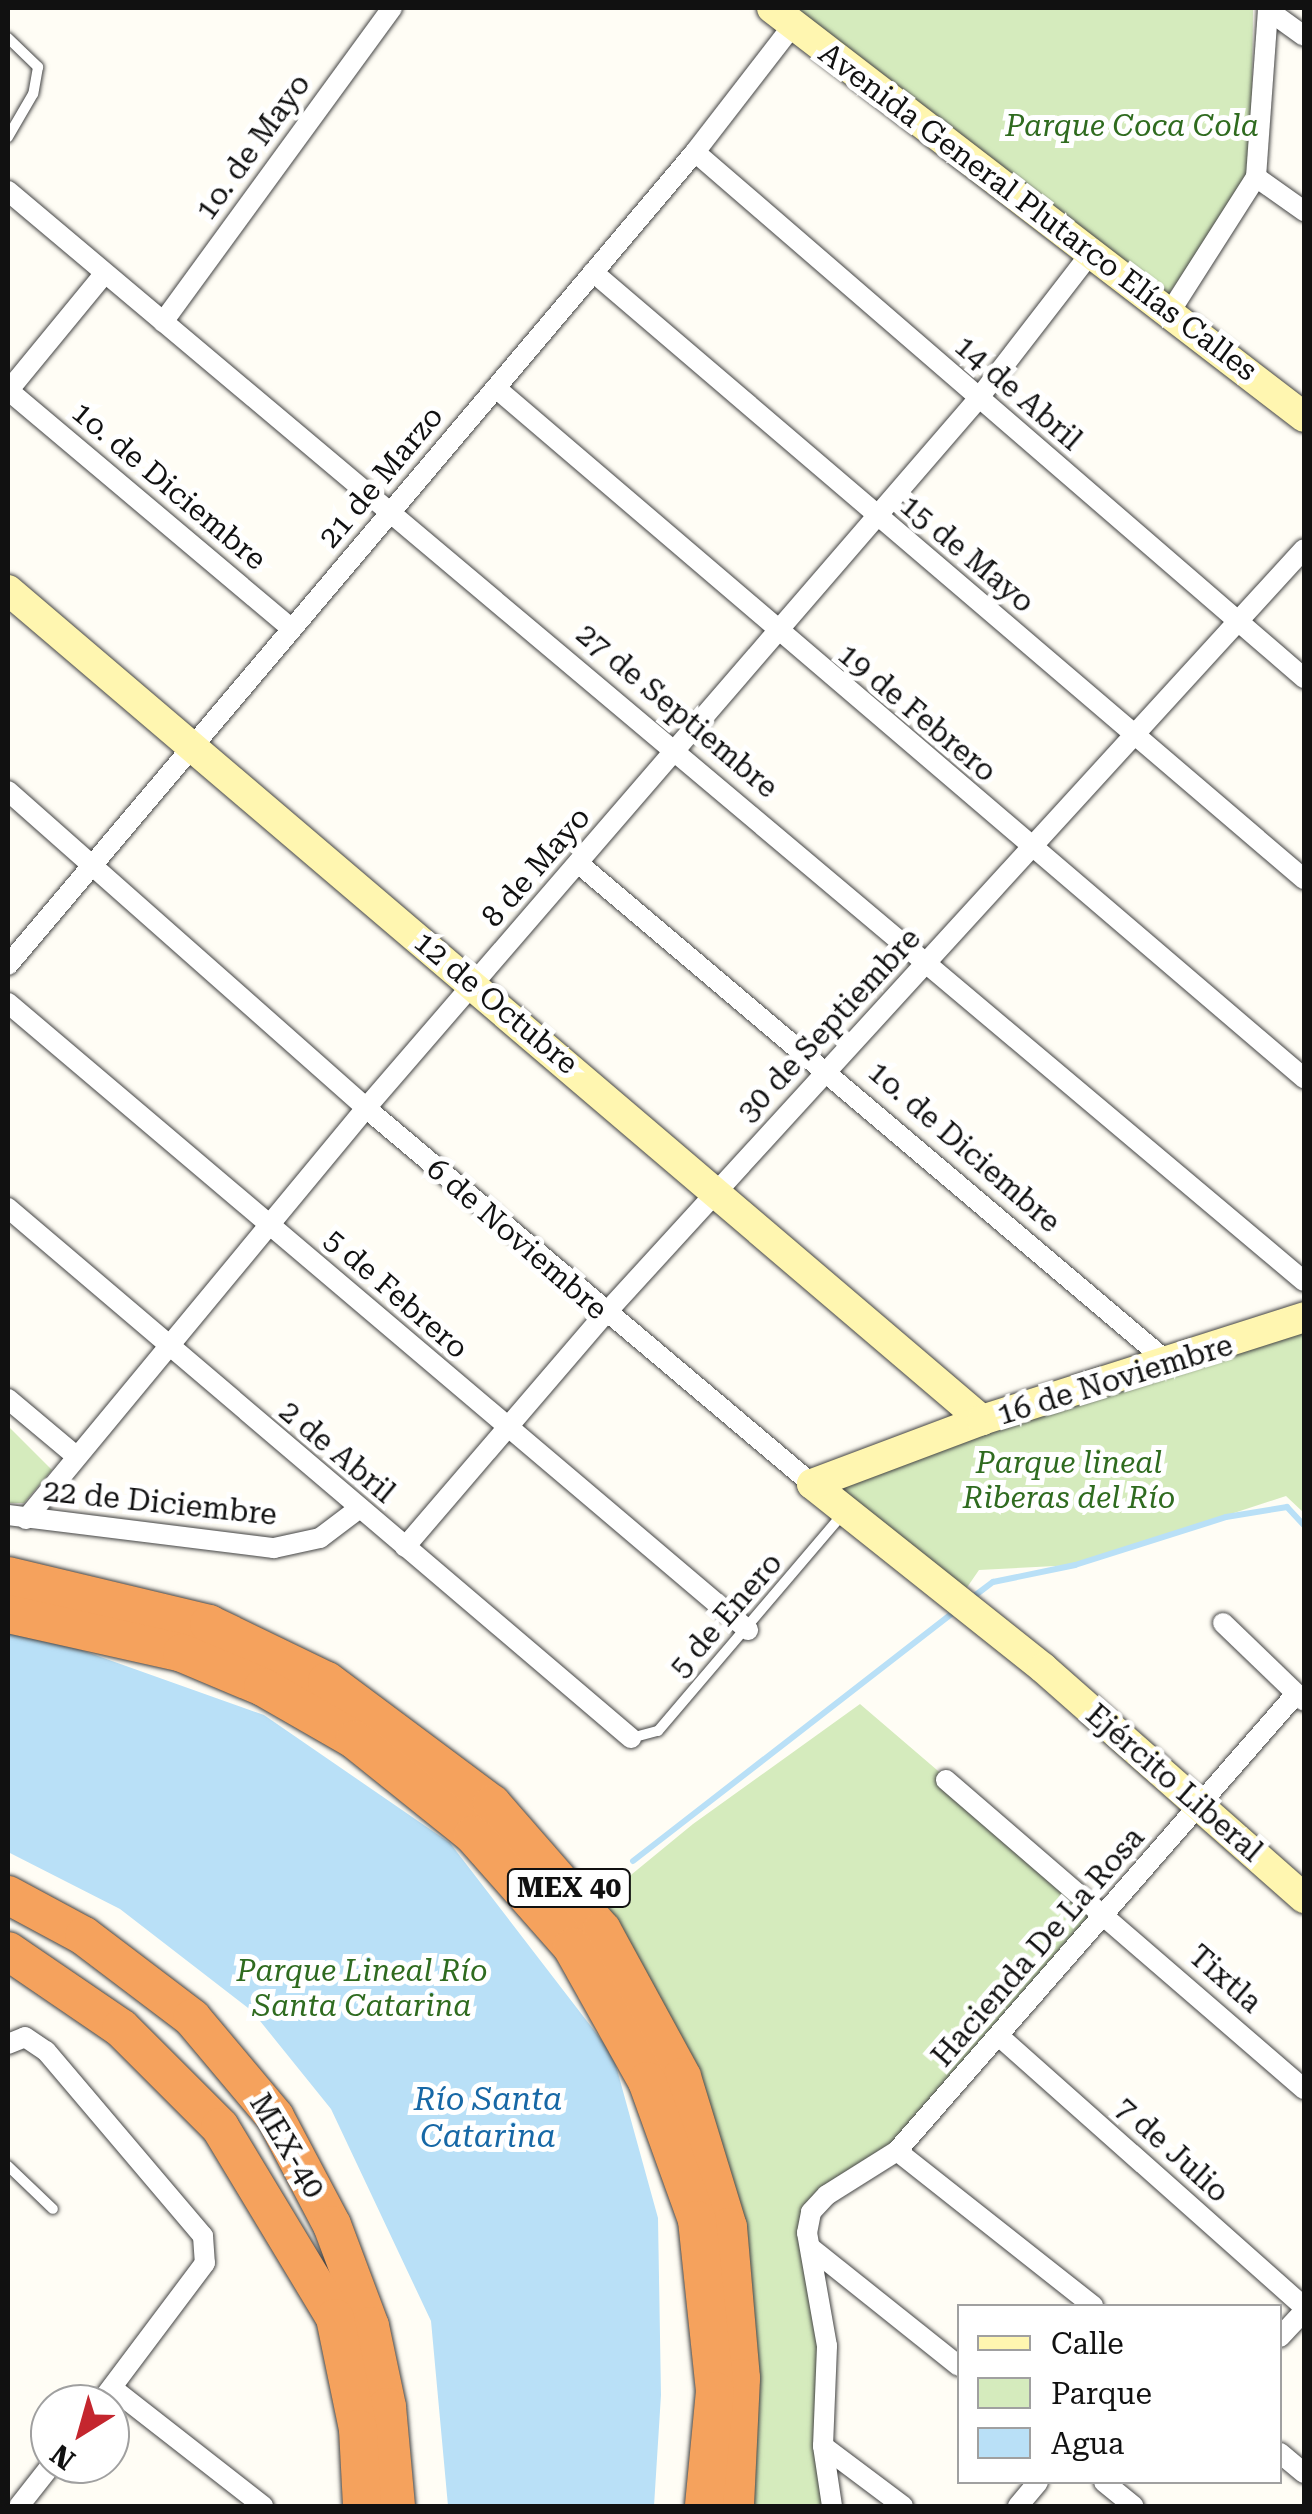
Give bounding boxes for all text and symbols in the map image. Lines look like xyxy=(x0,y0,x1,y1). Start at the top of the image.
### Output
street label: Avenida General Plutarco Elías Calles xyxy=(812,35,1264,389)
street label: 1o. de Mayo xyxy=(188,67,318,227)
park label: Parque Coca Cola xyxy=(1005,108,1259,144)
street label: 14 de Abril xyxy=(947,328,1089,458)
street label: 1o. de Diciembre xyxy=(64,394,274,578)
street label: 21 de Marzo xyxy=(311,399,451,555)
street label: 15 de Mayo xyxy=(893,488,1041,620)
street label: 27 de Septiembre xyxy=(569,616,785,806)
street label: 19 de Febrero xyxy=(831,636,1003,790)
street label: 8 de Mayo xyxy=(474,800,598,934)
street label: 30 de Septiembre xyxy=(730,921,928,1129)
street label: 12 de Octubre xyxy=(407,924,585,1082)
street label: 1o. de Diciembre xyxy=(861,1054,1067,1240)
street label: 6 de Noviembre xyxy=(419,1151,615,1327)
street label: 5 de Febrero xyxy=(317,1222,475,1366)
street label: 16 de Noviembre xyxy=(993,1327,1237,1433)
street label: 2 de Abril xyxy=(272,1393,402,1511)
park label: Parque lineal Riberas del Río xyxy=(963,1445,1175,1516)
street label: 22 de Diciembre xyxy=(41,1473,279,1533)
street label: 5 de Enero xyxy=(662,1545,790,1685)
street label: Ejército Liberal xyxy=(1079,1697,1269,1869)
street label: Hacienda De La Rosa xyxy=(924,1820,1152,2074)
road number: MEX 40 xyxy=(506,1865,632,1911)
street label: Tixtla xyxy=(1181,1938,1269,2020)
park label: Parque Lineal Río Santa Catarina xyxy=(237,1953,487,2024)
water label: Río Santa Catarina xyxy=(414,2081,562,2156)
street label: MEX-40 xyxy=(242,2087,332,2205)
street label: 7 de Julio xyxy=(1108,2090,1236,2210)
legend xyxy=(957,2304,1282,2484)
text: Calle xyxy=(1051,2326,1124,2361)
text: Parque xyxy=(1051,2376,1152,2411)
north arrow xyxy=(30,2384,130,2484)
text: Agua xyxy=(1051,2426,1124,2461)
text: N xyxy=(44,2437,81,2476)

